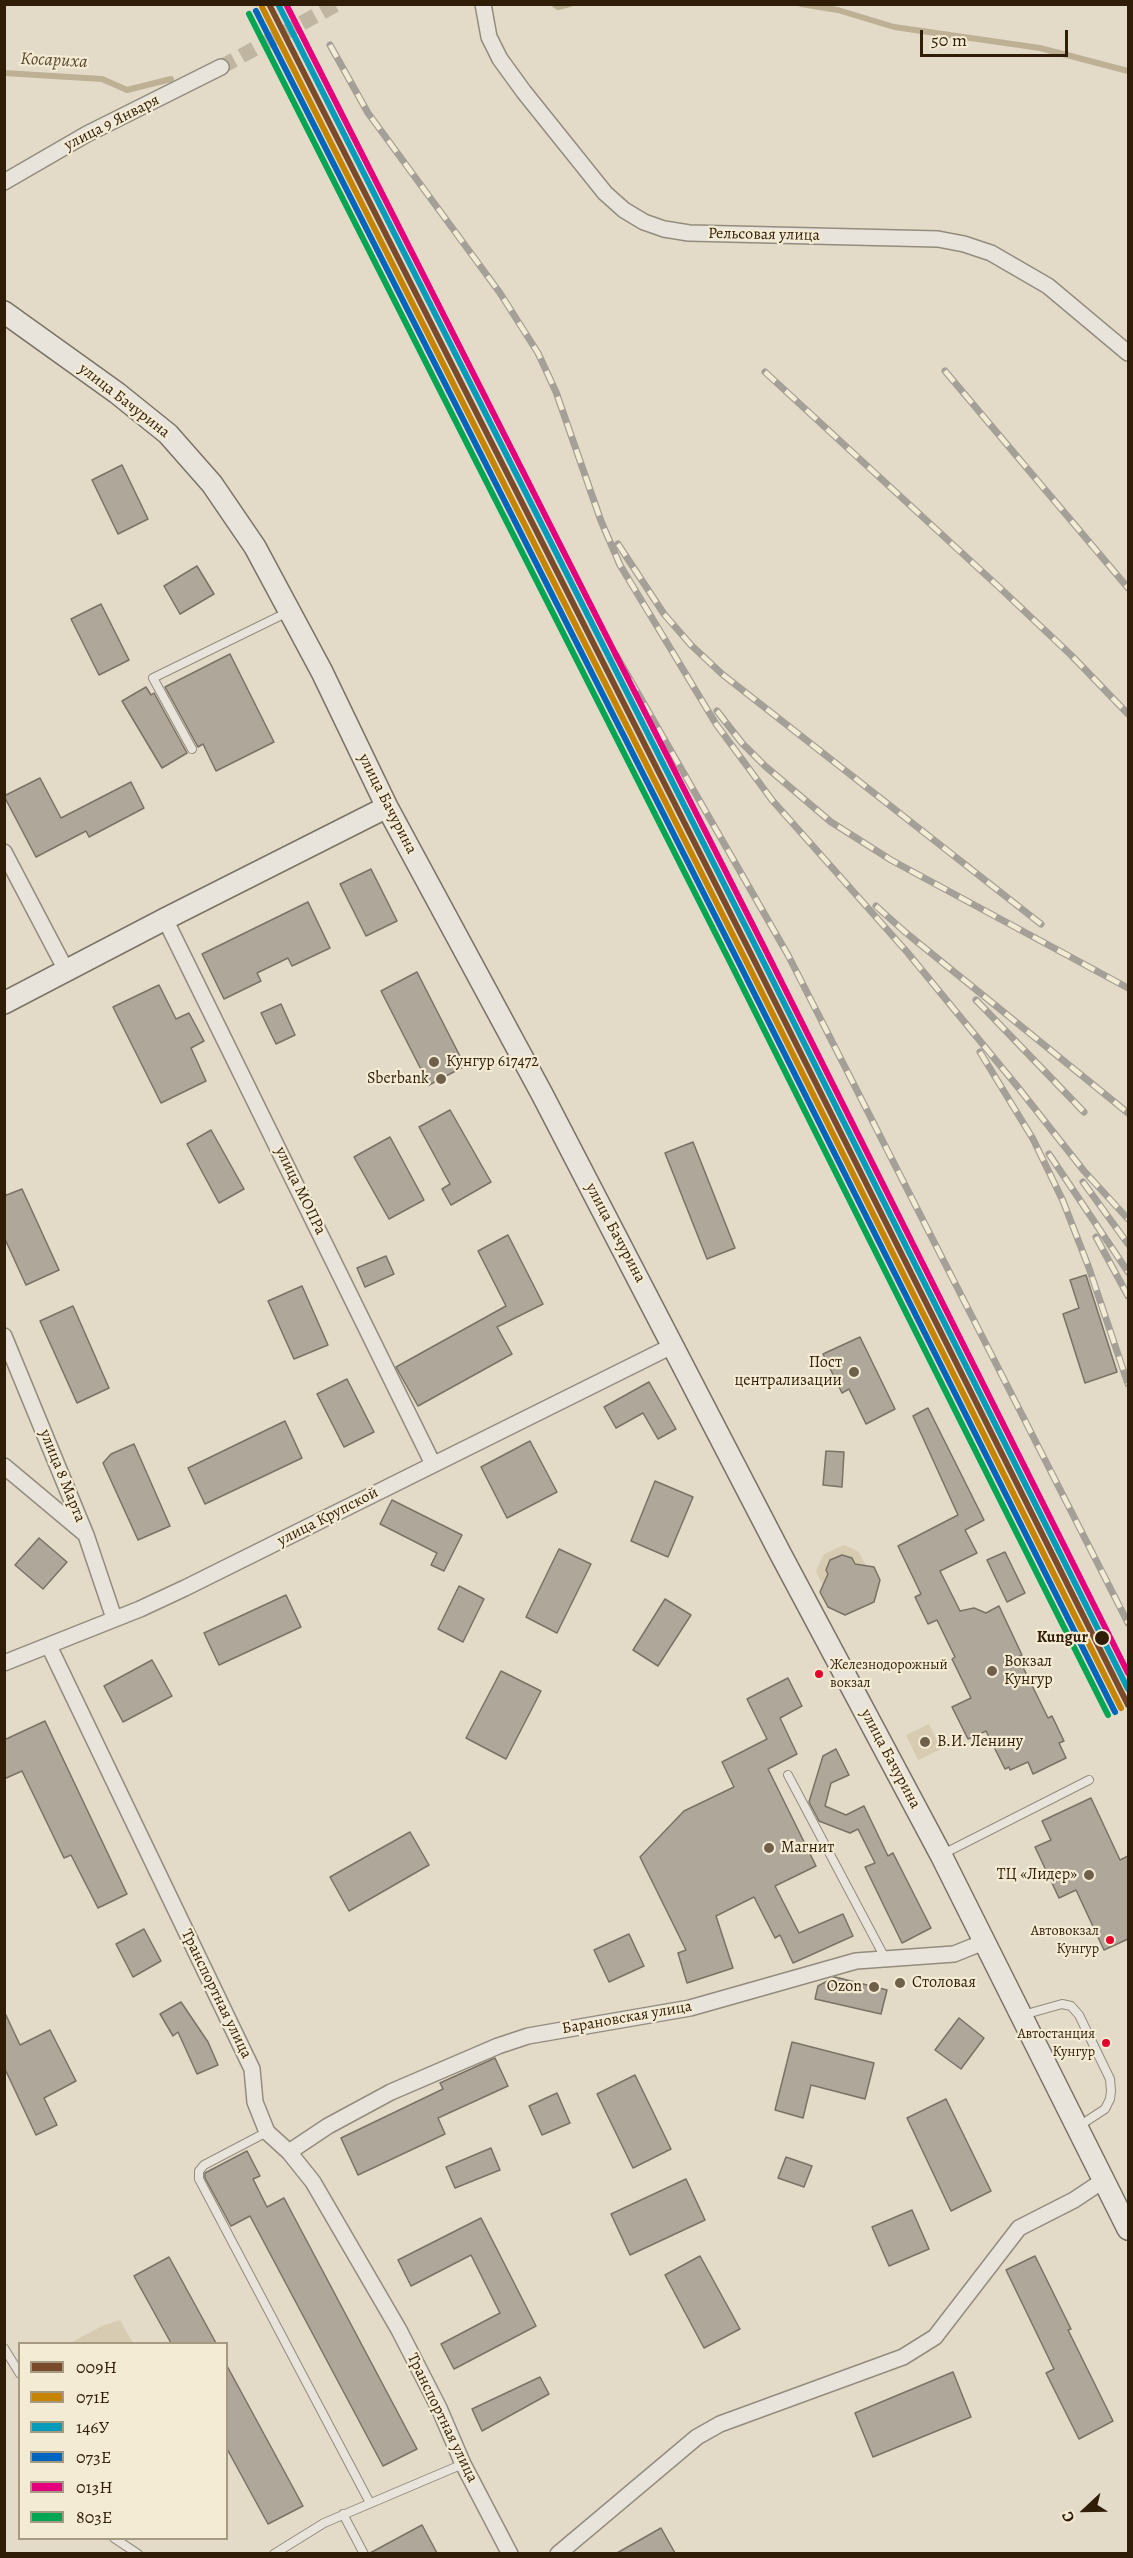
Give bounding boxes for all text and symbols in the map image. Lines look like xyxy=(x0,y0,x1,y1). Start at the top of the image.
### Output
scale bar xyxy=(923,18,1072,56)
text: 50 m xyxy=(931,28,967,52)
water label: Косариха xyxy=(20,48,88,74)
street label: улица 9 Января xyxy=(61,91,163,155)
street label: Рельсовая улица xyxy=(708,224,820,246)
street label: улица Бачурина xyxy=(75,359,173,443)
street label: улица Бачурина xyxy=(353,750,421,858)
place label: Кунгур 617472 xyxy=(446,1052,539,1072)
marker: Кунгур 617472 xyxy=(427,1055,441,1069)
place label: Sberbank xyxy=(367,1069,429,1089)
marker: Sberbank xyxy=(434,1072,448,1086)
street label: улица МОПРа xyxy=(270,1144,330,1238)
street label: улица Бачурина xyxy=(581,1180,649,1286)
place label: Пост централизации xyxy=(734,1353,842,1391)
marker: Пост централизации xyxy=(847,1365,861,1379)
street label: улица 8 Марта xyxy=(35,1427,89,1525)
street label: улица Крупской xyxy=(274,1483,382,1551)
place label: Kungur xyxy=(1037,1628,1088,1648)
marker: Kungur xyxy=(1093,1629,1111,1647)
place label: Вокзал Кунгур xyxy=(1004,1652,1053,1690)
place label: Железнодорожный вокзал xyxy=(830,1658,948,1690)
marker: Вокзал Кунгур xyxy=(985,1664,999,1678)
marker: Железнодорожный вокзал xyxy=(813,1668,825,1680)
street label: улица Бачурина xyxy=(856,1706,924,1812)
place label: В.И. Ленину xyxy=(937,1732,1023,1752)
marker: В.И. Ленину xyxy=(918,1735,932,1749)
place label: Магнит xyxy=(781,1838,834,1858)
marker: Магнит xyxy=(762,1841,776,1855)
place label: ТЦ «Лидер» xyxy=(997,1865,1077,1885)
marker: ТЦ «Лидер» xyxy=(1082,1868,1096,1882)
place label: Автовокзал Кунгур xyxy=(1031,1924,1099,1956)
street label: Транспортная улица xyxy=(176,1926,256,2062)
marker: Автовокзал Кунгур xyxy=(1104,1934,1116,1946)
place label: Столовая xyxy=(912,1973,976,1993)
marker: Столовая xyxy=(893,1976,907,1990)
place label: Ozon xyxy=(827,1977,862,1997)
marker: Ozon xyxy=(867,1980,881,1994)
street label: Барановская улица xyxy=(560,1997,694,2039)
place label: Автостанция Кунгур xyxy=(1018,2027,1095,2060)
marker: Автостанция Кунгур xyxy=(1100,2037,1112,2049)
legend xyxy=(18,2342,228,2540)
street label: Транспортная улица xyxy=(402,2350,482,2486)
text: 009Н xyxy=(76,2355,117,2379)
text: 071Е xyxy=(76,2385,110,2409)
text: 146У xyxy=(76,2415,109,2439)
text: 073Е xyxy=(76,2445,111,2469)
text: 013Н xyxy=(76,2475,113,2499)
north arrow xyxy=(1055,2480,1115,2540)
text: 803Е xyxy=(76,2505,112,2529)
text: С xyxy=(1056,2508,1080,2525)

